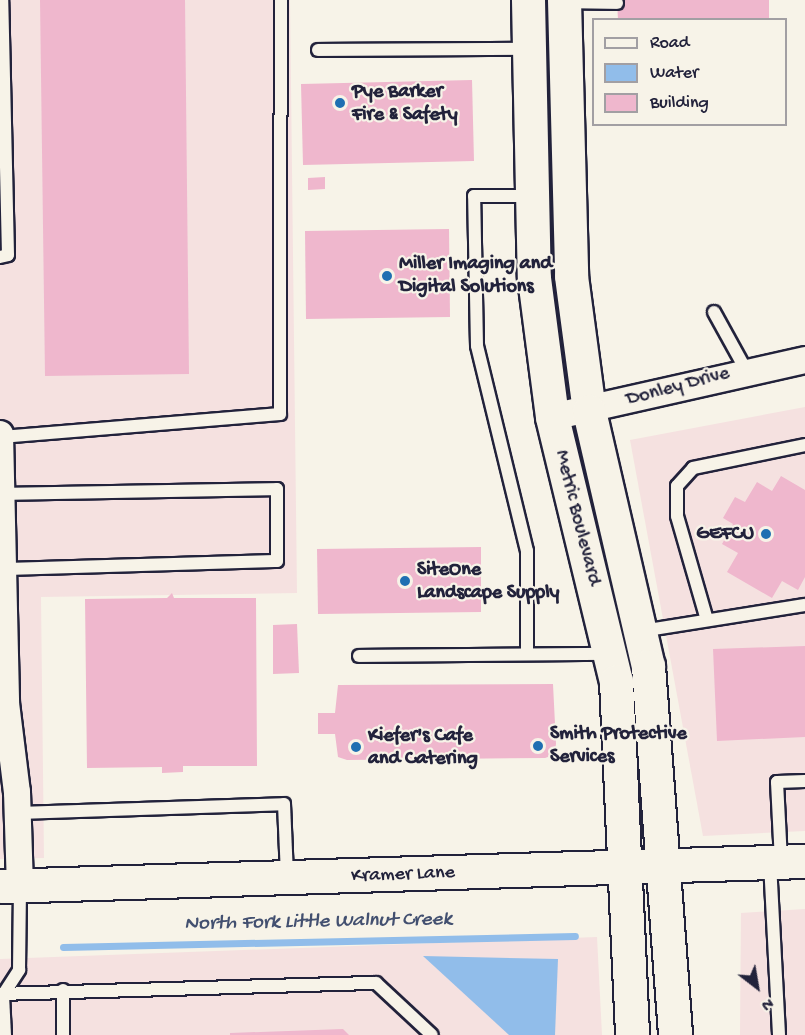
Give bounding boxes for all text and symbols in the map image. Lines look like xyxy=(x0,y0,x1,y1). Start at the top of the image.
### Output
legend xyxy=(592,18,787,126)
text: Road xyxy=(650,33,689,54)
text: Water xyxy=(650,63,698,84)
place label: Pye Barker Fire & Safety xyxy=(352,80,458,127)
text: Building xyxy=(650,93,709,114)
marker: Pye Barker Fire & Safety xyxy=(333,96,347,110)
place label: Miller Imaging and Digital Solutions xyxy=(399,252,552,299)
marker: Miller Imaging and Digital Solutions xyxy=(380,269,394,283)
street label: Donley Drive xyxy=(624,362,732,412)
street label: Metric Boulevard xyxy=(549,448,605,588)
place label: GEFCU xyxy=(696,522,754,546)
marker: GEFCU xyxy=(759,527,773,541)
place label: SiteOne Landscape Supply xyxy=(417,558,559,605)
marker: SiteOne Landscape Supply xyxy=(398,574,412,588)
place label: Smith Protective Services xyxy=(550,722,687,769)
place label: Kiefer's Cafe and Catering xyxy=(368,724,478,771)
marker: Smith Protective Services xyxy=(531,739,545,753)
marker: Kiefer's Cafe and Catering xyxy=(349,740,363,754)
street label: Kramer Lane xyxy=(351,861,455,889)
water label: North Fork Little Walnut Creek xyxy=(184,908,452,938)
north arrow xyxy=(727,957,787,1017)
text: N xyxy=(757,992,776,1014)

